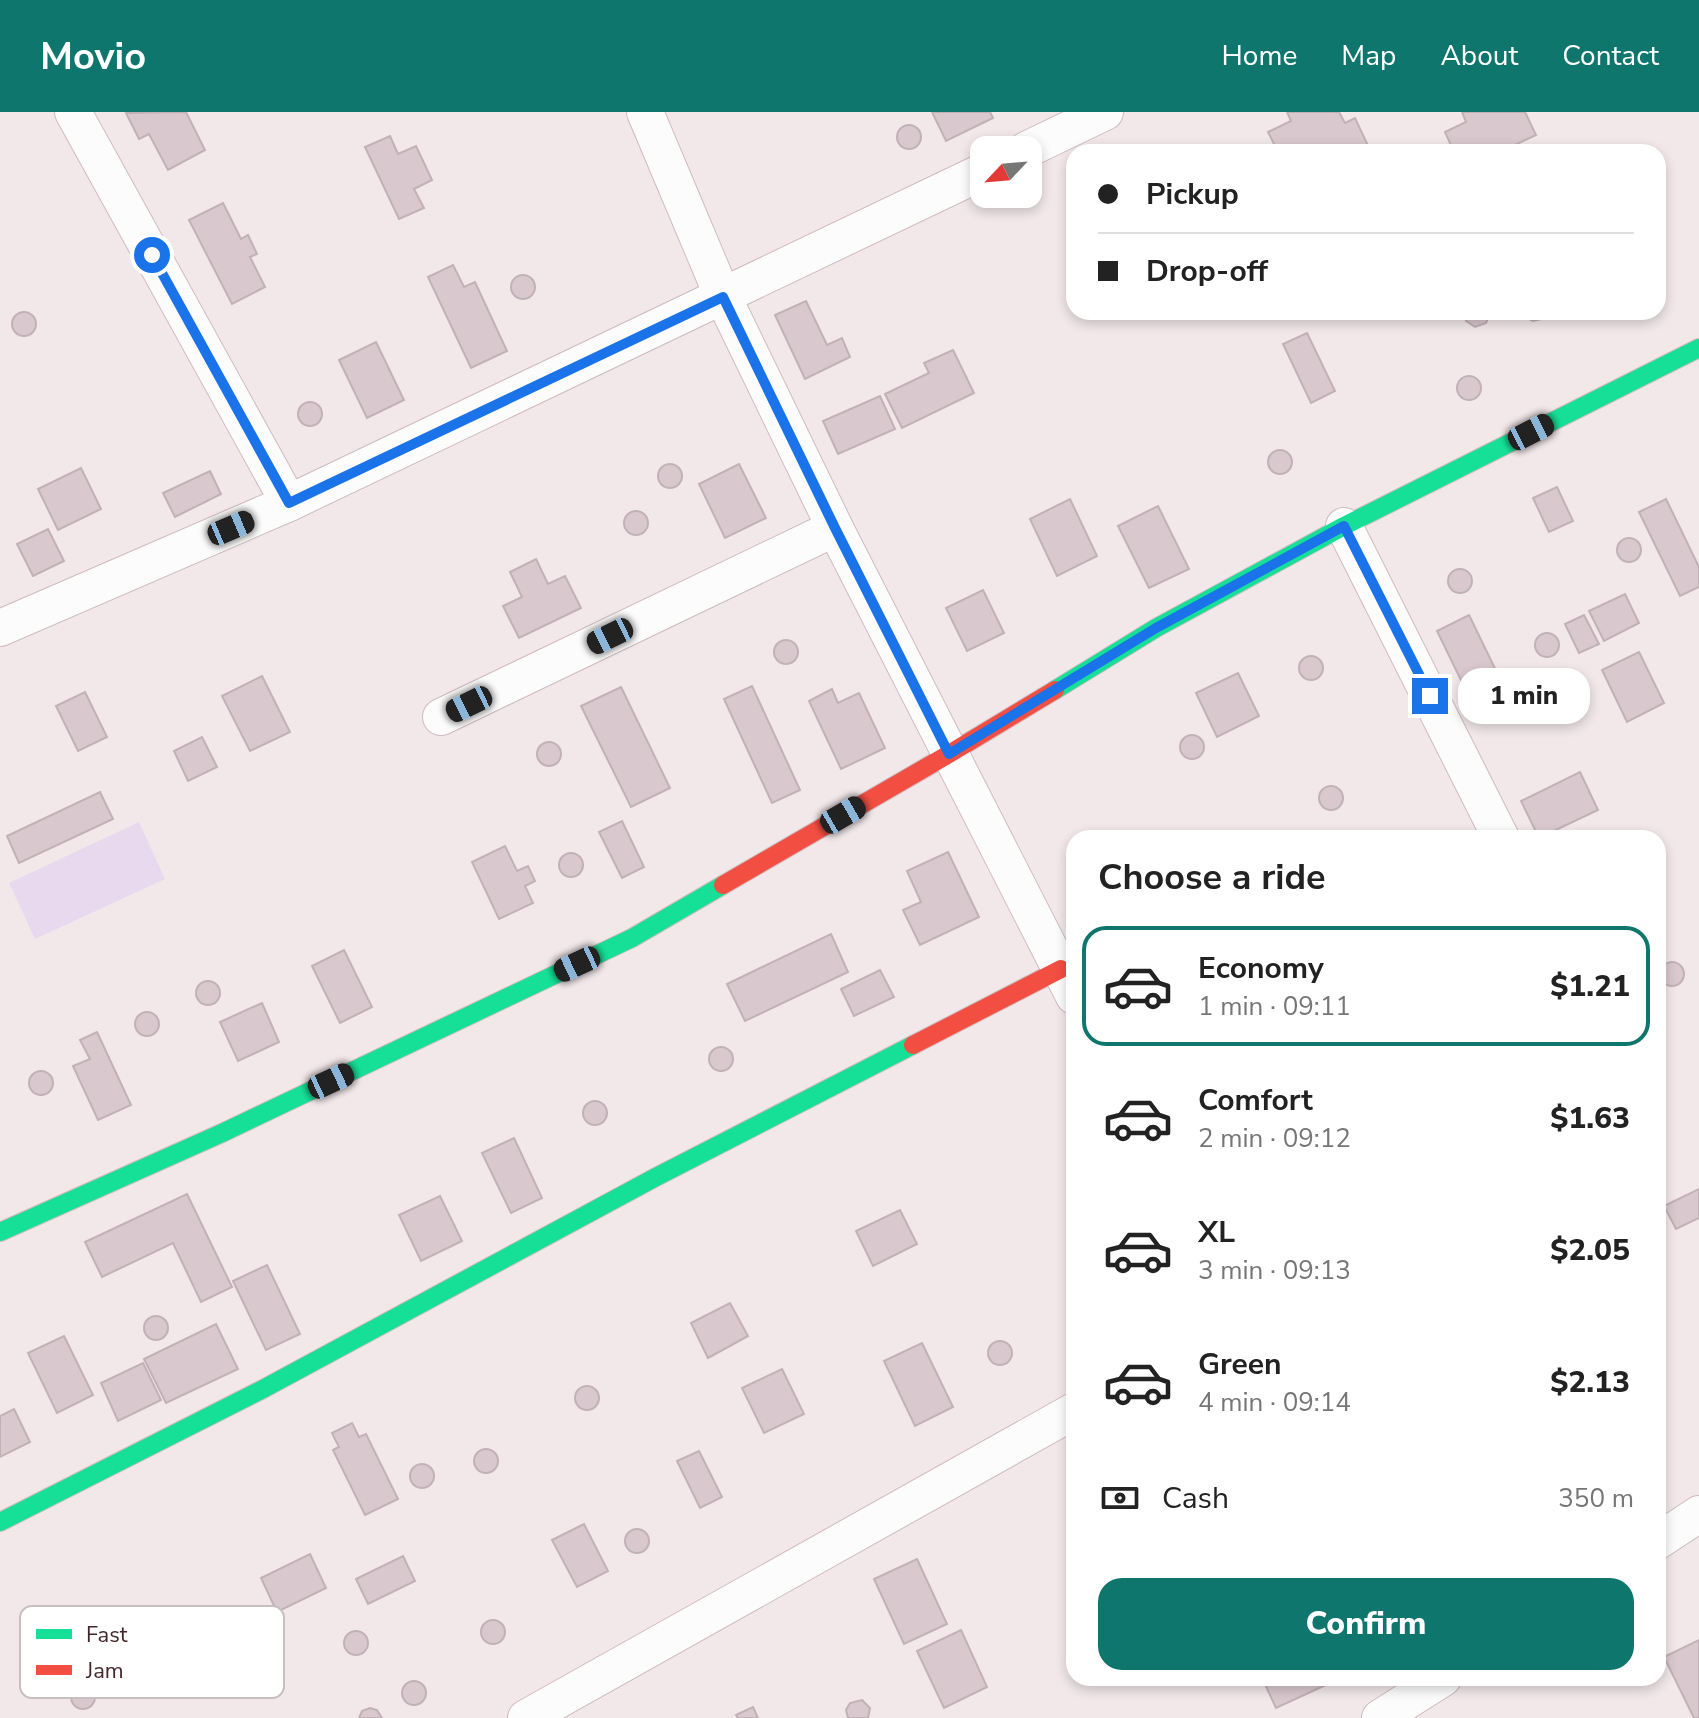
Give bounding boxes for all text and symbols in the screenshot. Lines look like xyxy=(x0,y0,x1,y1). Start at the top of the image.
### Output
text: Movio xyxy=(40,31,146,82)
text: Home xyxy=(1222,37,1297,75)
text: Map xyxy=(1341,37,1396,75)
text: About xyxy=(1440,37,1518,75)
text: Contact xyxy=(1562,37,1659,75)
north arrow xyxy=(970,136,1042,208)
map controls xyxy=(970,136,1042,208)
text: Pickup xyxy=(1146,174,1239,215)
route start xyxy=(134,237,170,273)
text: Drop-off xyxy=(1146,251,1268,292)
car xyxy=(1504,410,1558,454)
car xyxy=(204,508,258,548)
car xyxy=(583,615,637,657)
callout: 1 min xyxy=(1458,668,1590,724)
route end xyxy=(1412,678,1448,714)
text: 1 min xyxy=(1490,678,1558,713)
car xyxy=(442,683,496,725)
car xyxy=(816,793,870,837)
text: Choose a ride xyxy=(1098,853,1326,902)
car xyxy=(550,943,604,985)
text: Economy xyxy=(1198,948,1324,989)
icon: car xyxy=(1102,950,1174,1022)
text: $1.21 xyxy=(1550,966,1630,1007)
text: 1 min · 09:11 xyxy=(1198,989,1351,1024)
car xyxy=(304,1060,358,1102)
text: Comfort xyxy=(1198,1080,1313,1121)
icon: car xyxy=(1102,1082,1174,1154)
text: $1.63 xyxy=(1550,1098,1630,1139)
text: 2 min · 09:12 xyxy=(1198,1121,1351,1156)
text: XL xyxy=(1198,1212,1235,1253)
icon: car xyxy=(1102,1214,1174,1286)
text: $2.05 xyxy=(1550,1230,1630,1271)
text: 3 min · 09:13 xyxy=(1198,1253,1351,1288)
text: Green xyxy=(1198,1344,1282,1385)
icon: car xyxy=(1102,1346,1174,1418)
text: $2.13 xyxy=(1550,1362,1630,1403)
text: 4 min · 09:14 xyxy=(1198,1385,1351,1420)
icon: cash xyxy=(1098,1476,1142,1520)
text: Cash xyxy=(1162,1478,1229,1519)
text: 350 m xyxy=(1558,1481,1634,1516)
button: Confirm xyxy=(1098,1578,1634,1670)
legend xyxy=(20,1606,284,1698)
text: Fast xyxy=(86,1620,128,1650)
text: Jam xyxy=(85,1656,124,1686)

